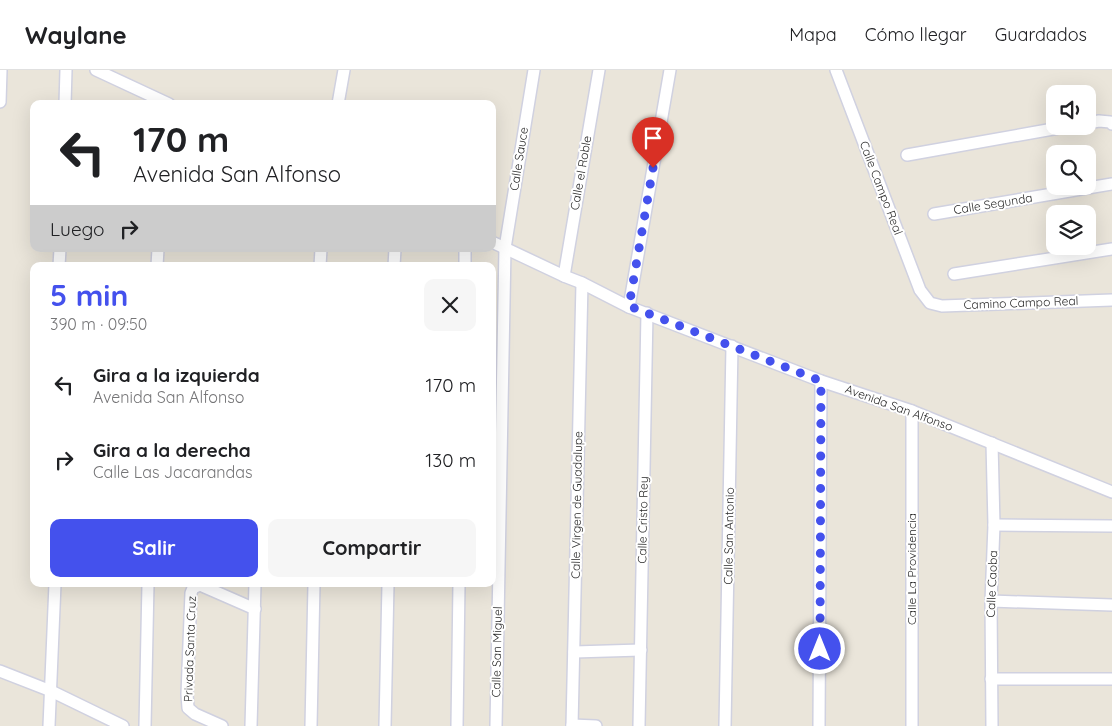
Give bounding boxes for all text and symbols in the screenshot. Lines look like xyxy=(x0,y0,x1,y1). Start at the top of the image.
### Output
text: Waylane xyxy=(25,20,127,50)
text: Mapa xyxy=(789,23,837,46)
text: Cómo llegar xyxy=(865,23,967,46)
text: Guardados xyxy=(995,23,1087,46)
map controls xyxy=(1046,85,1096,255)
button: sound xyxy=(1046,85,1096,135)
text: 170 m xyxy=(133,117,229,161)
pin xyxy=(632,117,674,168)
icon: left xyxy=(50,120,115,185)
icon: arrive xyxy=(639,124,667,152)
street label: Calle Sauce xyxy=(506,126,531,192)
street label: Calle el Roble xyxy=(567,134,594,211)
street label: Calle Campo Real xyxy=(857,139,906,237)
button: search xyxy=(1046,145,1096,195)
text: Avenida San Alfonso xyxy=(133,160,341,188)
street label: Calle Segunda xyxy=(952,190,1033,217)
button: layers xyxy=(1046,205,1096,255)
icon: right xyxy=(115,215,143,243)
text: Luego xyxy=(50,217,105,241)
text: 5 min xyxy=(50,276,128,314)
button: close xyxy=(424,279,476,331)
street label: Camino Campo Real xyxy=(963,293,1079,312)
text: 390 m · 09:50 xyxy=(50,314,147,334)
text: Gira a la izquierda xyxy=(93,363,260,387)
icon: left xyxy=(50,371,78,399)
text: 170 m xyxy=(425,373,476,397)
street label: Avenida San Alfonso xyxy=(843,381,955,434)
text: Avenida San Alfonso xyxy=(93,387,244,407)
street label: Calle Virgen de Guadalupe xyxy=(568,431,585,579)
text: Gira a la derecha xyxy=(93,438,251,462)
icon: right xyxy=(50,446,78,474)
text: 130 m xyxy=(425,448,476,472)
text: Calle Las Jacarandas xyxy=(93,462,252,482)
street label: Calle Cristo Rey xyxy=(634,476,651,564)
street label: Calle San Antonio xyxy=(720,487,737,585)
street label: Calle La Providencia xyxy=(904,513,919,625)
button: Salir xyxy=(50,519,258,577)
button: Compartir xyxy=(268,519,476,577)
street label: Calle Caoba xyxy=(983,550,1000,618)
street label: Privada Santa Cruz xyxy=(180,595,199,702)
street label: Calle San Miguel xyxy=(488,606,505,698)
position arrow xyxy=(793,622,845,674)

